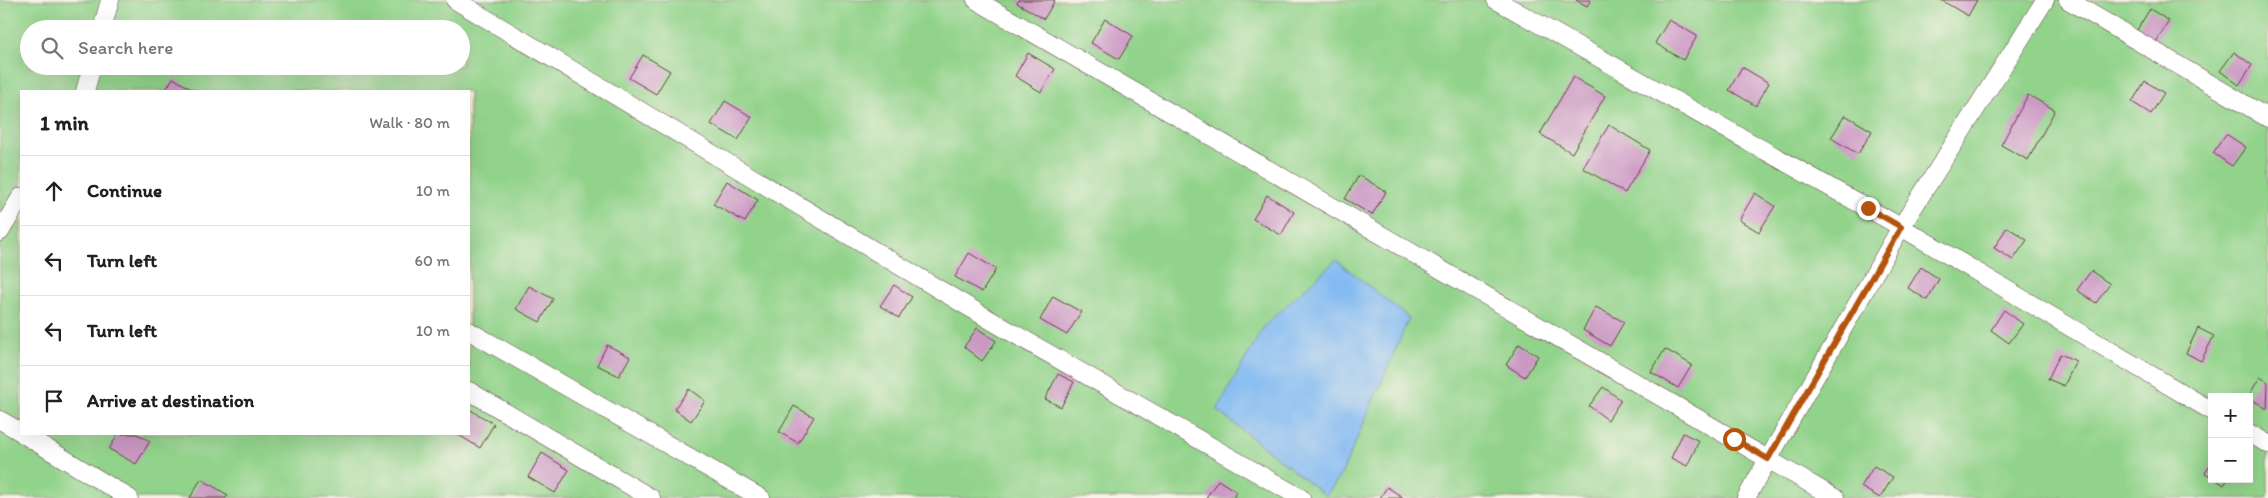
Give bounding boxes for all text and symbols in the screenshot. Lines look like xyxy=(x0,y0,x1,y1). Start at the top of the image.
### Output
search box xyxy=(20,20,470,75)
icon: search xyxy=(38,34,66,62)
text: Search here xyxy=(78,36,173,59)
text: 1 min xyxy=(40,110,89,135)
text: Walk · 80 m xyxy=(369,113,450,132)
icon: ahead xyxy=(40,177,68,205)
text: Continue xyxy=(87,179,162,202)
text: 10 m xyxy=(416,181,450,200)
route end xyxy=(1857,197,1880,220)
icon: left xyxy=(40,247,68,275)
text: Turn left xyxy=(87,249,157,272)
text: 60 m xyxy=(415,251,450,270)
icon: left xyxy=(40,317,68,345)
text: Turn left xyxy=(87,319,157,342)
text: 10 m xyxy=(416,321,450,340)
icon: arrive xyxy=(40,387,68,415)
text: Arrive at destination xyxy=(87,389,254,412)
map controls xyxy=(2208,393,2253,483)
button: + xyxy=(2208,393,2253,438)
route start xyxy=(1723,428,1746,451)
button: − xyxy=(2208,438,2253,483)

